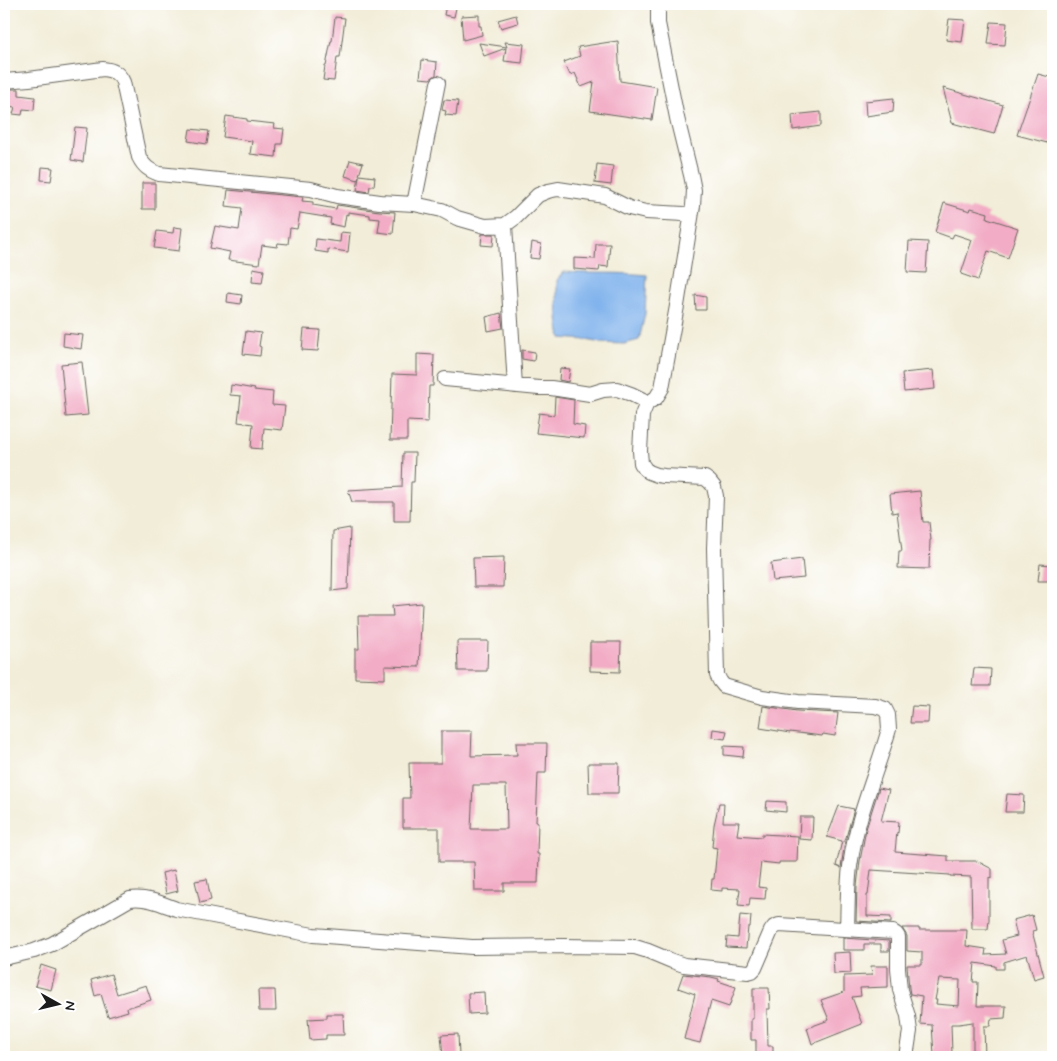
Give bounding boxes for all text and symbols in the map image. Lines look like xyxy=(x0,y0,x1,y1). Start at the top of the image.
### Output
north arrow xyxy=(32,978,82,1028)
text: N xyxy=(60,1000,79,1012)

